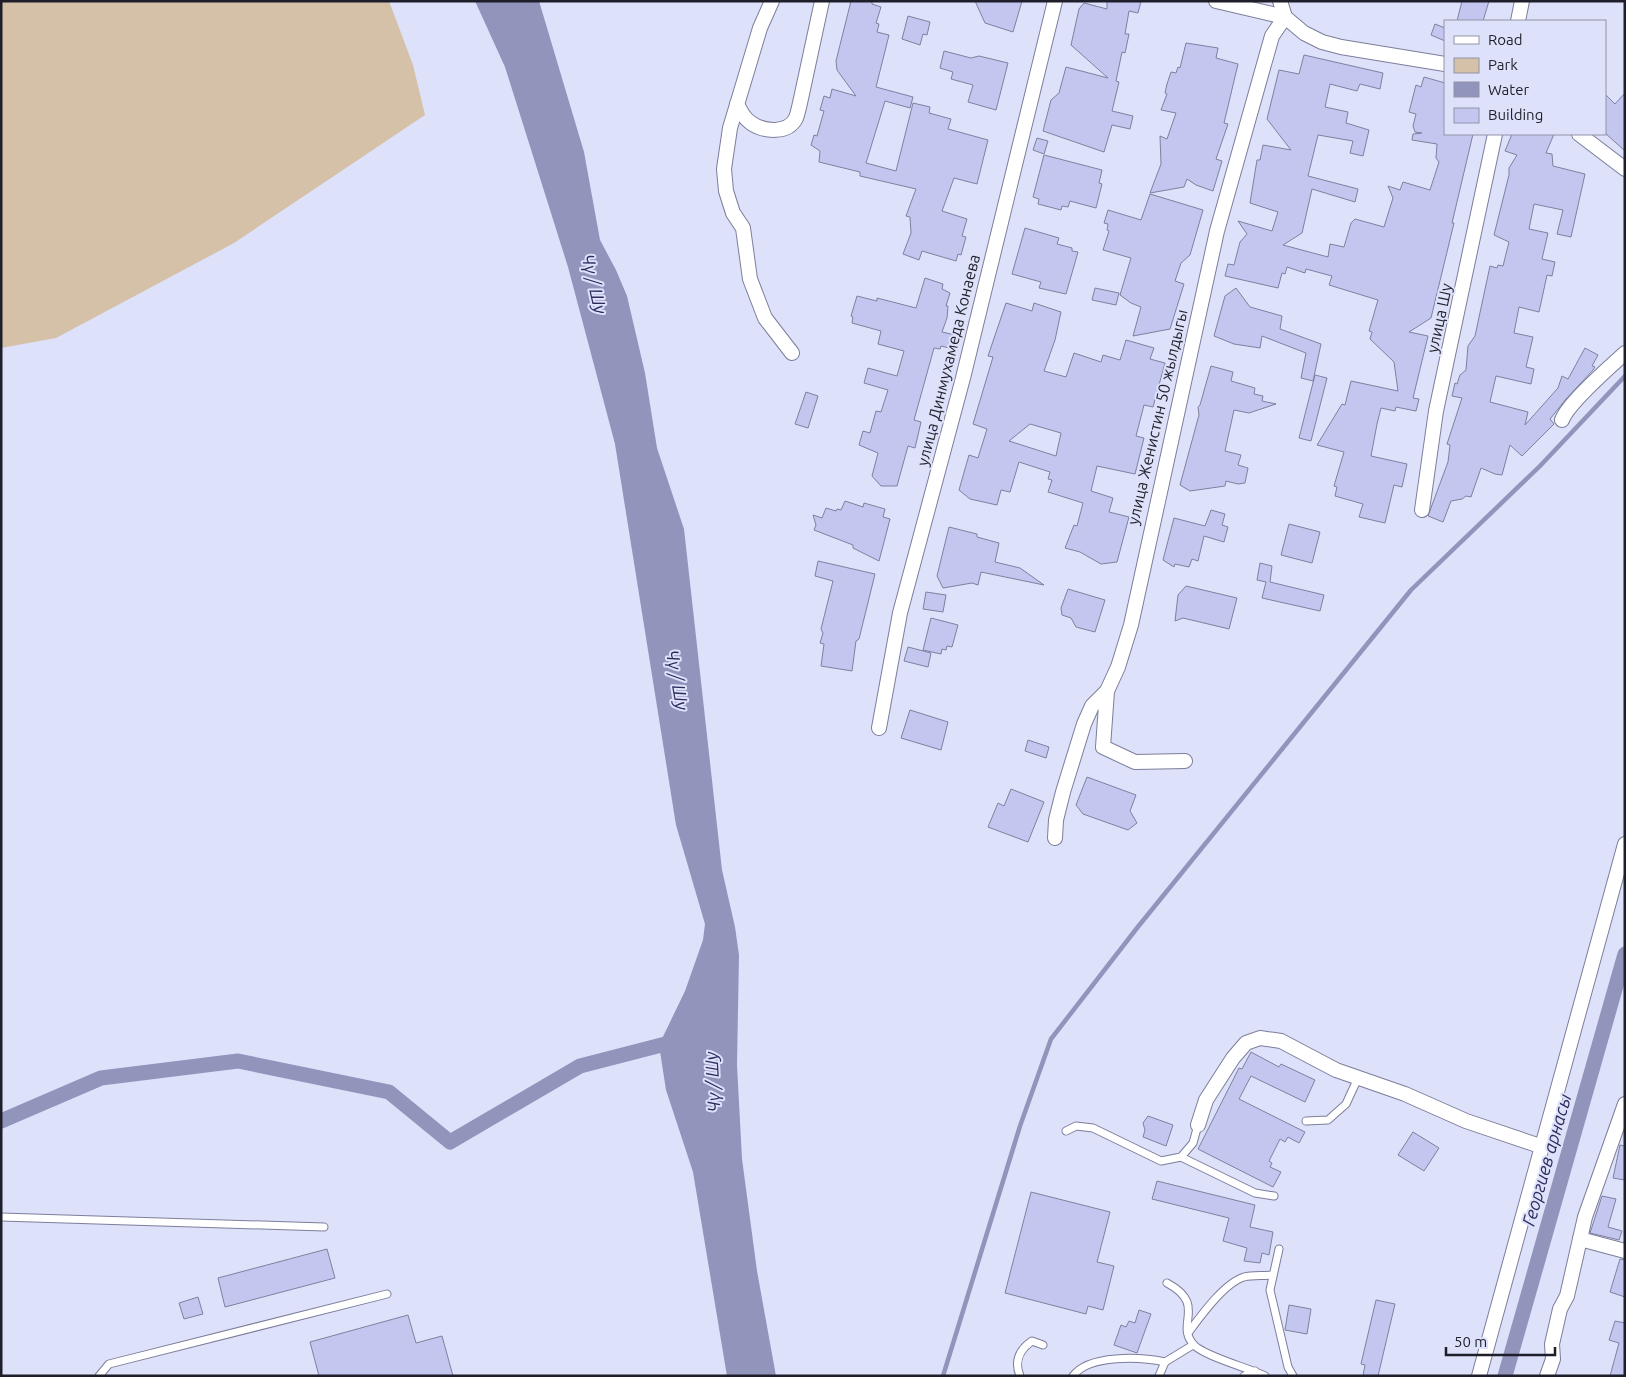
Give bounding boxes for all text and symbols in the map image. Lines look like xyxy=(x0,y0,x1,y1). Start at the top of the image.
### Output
legend xyxy=(1444,20,1606,135)
text: Road xyxy=(1488,31,1523,48)
text: Park xyxy=(1488,56,1518,73)
text: Water xyxy=(1488,81,1529,98)
text: Building xyxy=(1488,106,1543,123)
water label: Чү / Шу xyxy=(578,252,612,316)
street label: улица Динмухамеда Конаева xyxy=(913,252,983,468)
street label: улица Шу xyxy=(1423,281,1455,354)
street label: улица Женистин 50 жылдыгы xyxy=(1123,308,1191,526)
water label: Чү / Шу xyxy=(663,648,693,712)
water label: Чү / Шу xyxy=(700,1051,724,1113)
water label: Георгиев арнасы xyxy=(1518,1091,1574,1228)
scale bar xyxy=(1446,1324,1555,1356)
text: 50 m xyxy=(1454,1333,1487,1350)

